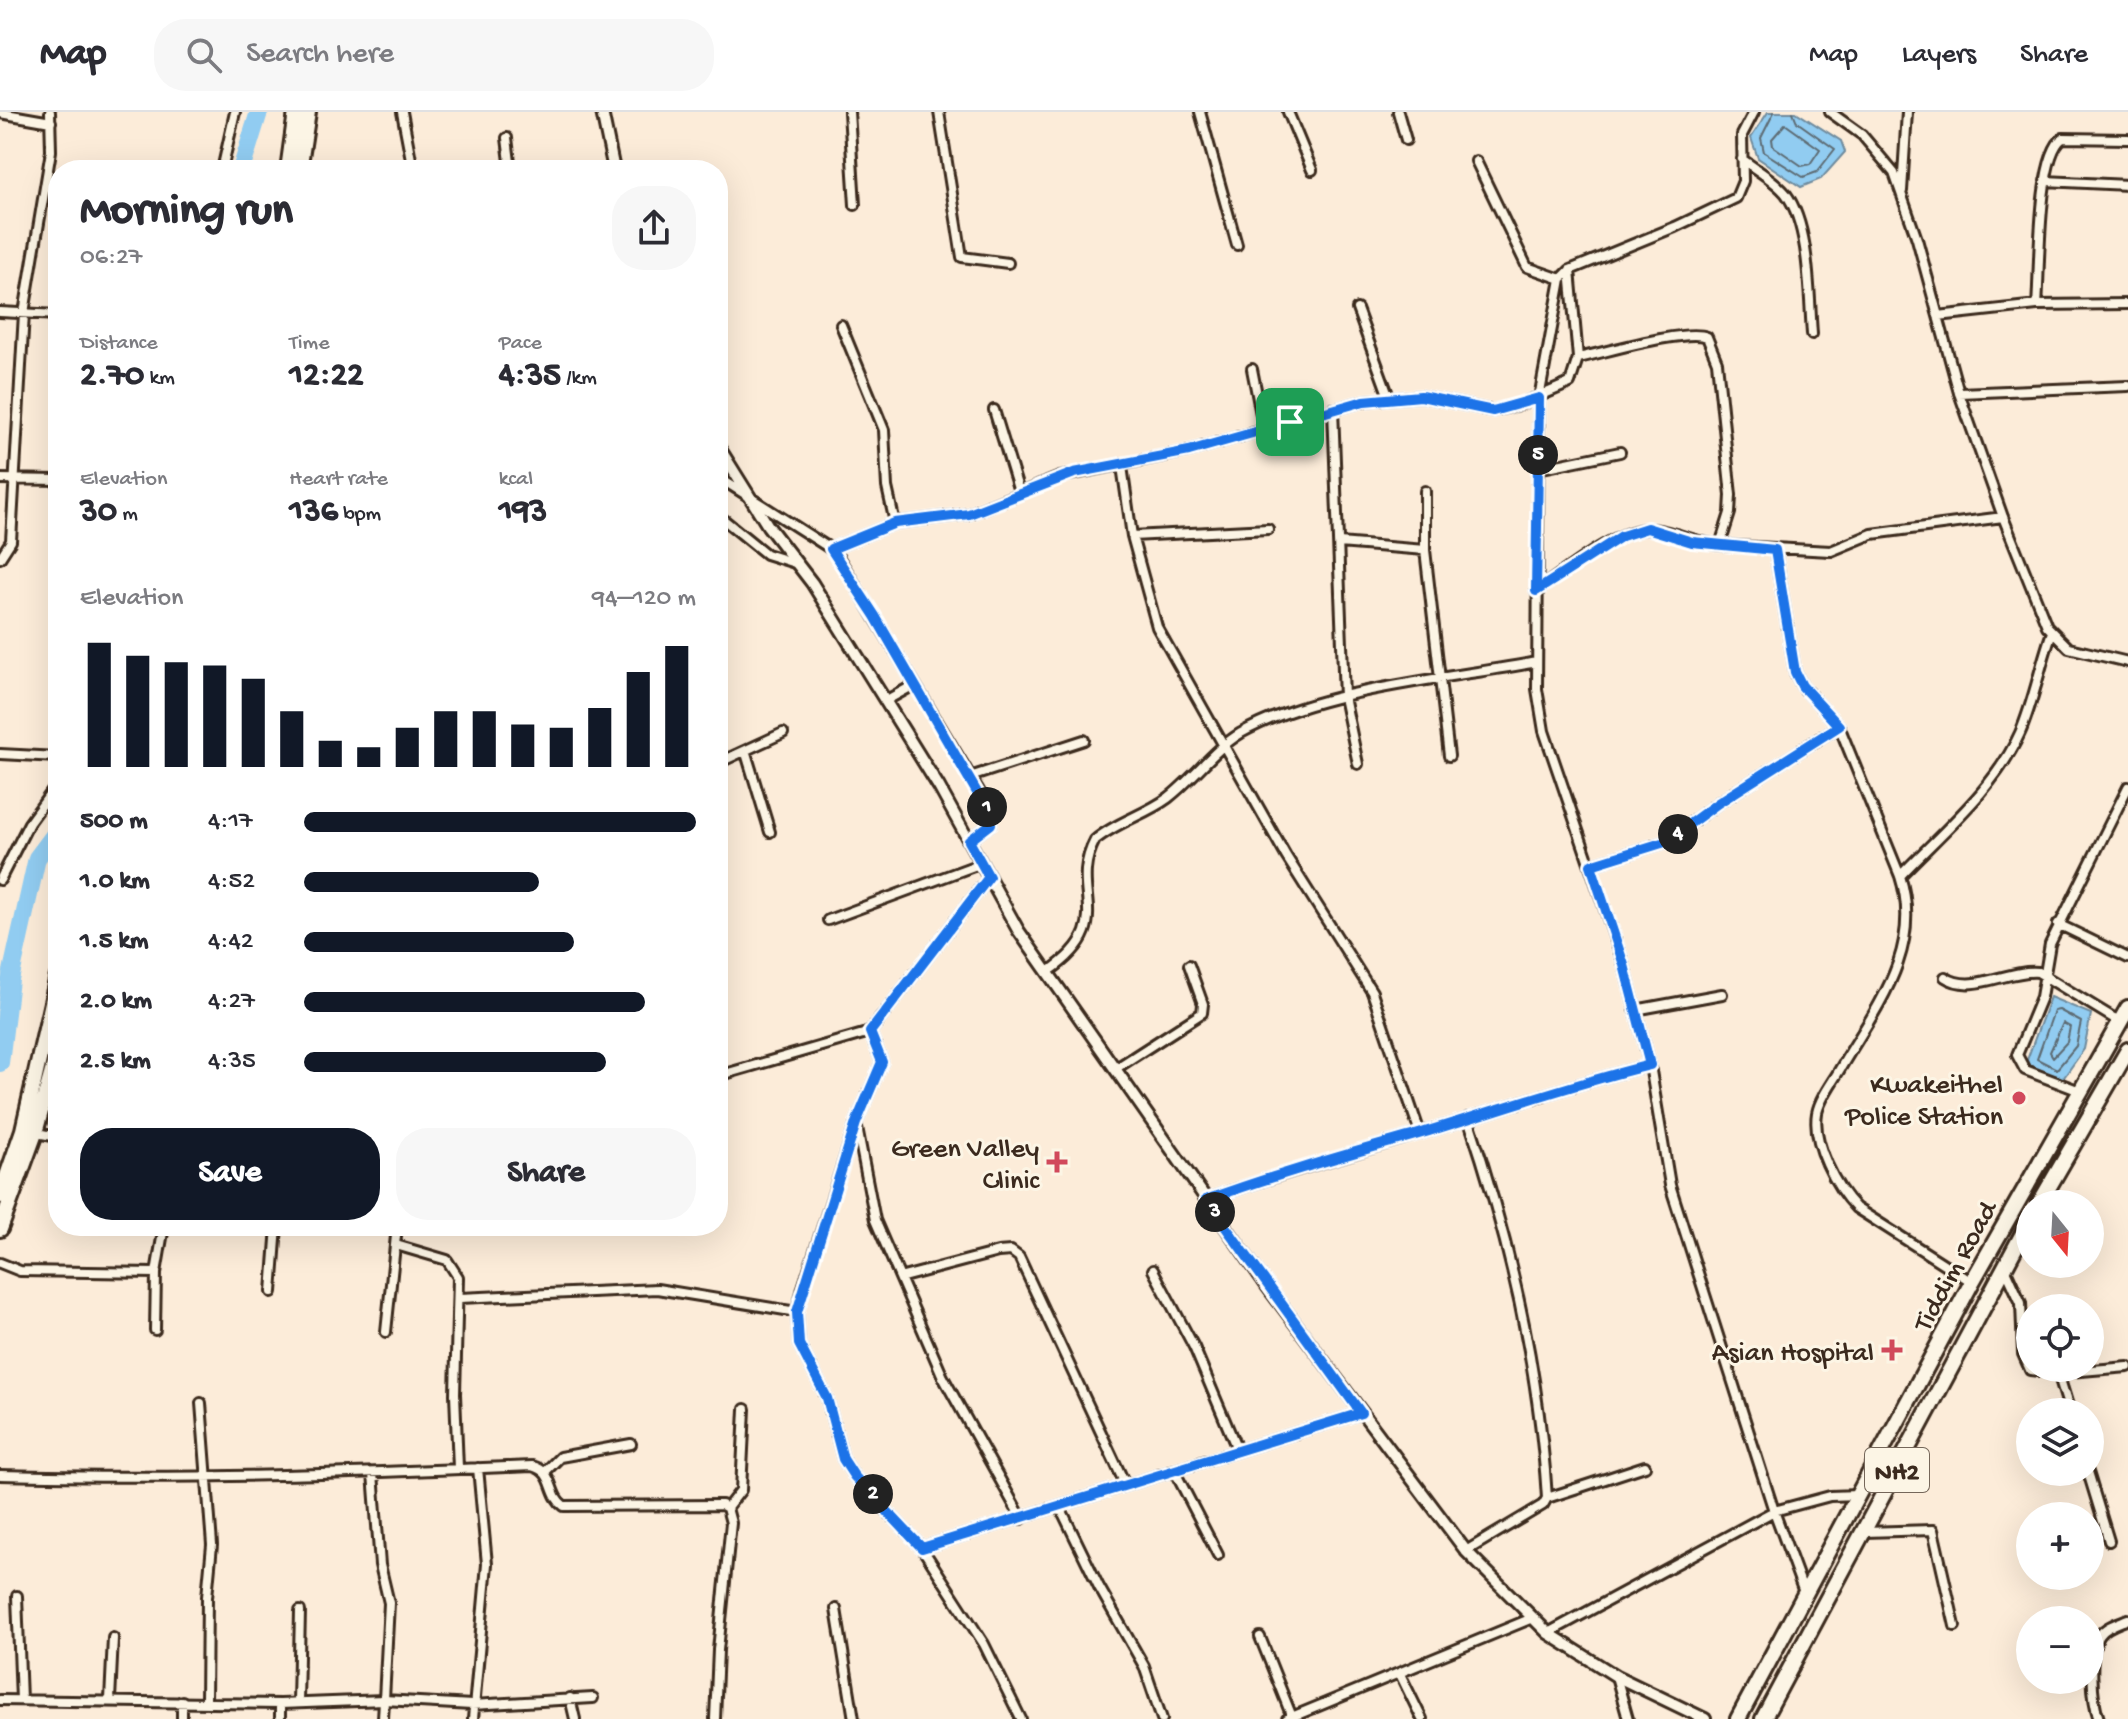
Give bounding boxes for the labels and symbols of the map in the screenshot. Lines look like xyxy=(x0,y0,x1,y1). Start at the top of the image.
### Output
pin xyxy=(1256,388,1324,456)
pin: 5 xyxy=(1518,435,1558,475)
pin: 1 xyxy=(967,787,1007,827)
pin: 4 xyxy=(1658,814,1698,854)
place label: Kwakeithel Police Station xyxy=(1844,1070,2004,1135)
marker: Kwakeithel Police Station xyxy=(2010,1089,2028,1107)
place label: Green Valley Clinic xyxy=(891,1134,1040,1199)
marker: Green Valley Clinic xyxy=(1046,1151,1068,1173)
north arrow xyxy=(2016,1190,2104,1278)
pin: 3 xyxy=(1195,1192,1235,1232)
street label: Tiddim Road xyxy=(1907,1194,2007,1340)
place label: Asian Hospital xyxy=(1712,1338,1874,1371)
marker: Asian Hospital xyxy=(1881,1339,1903,1361)
road number: NH2 xyxy=(1865,1448,1929,1492)
pin: 2 xyxy=(853,1474,893,1514)

